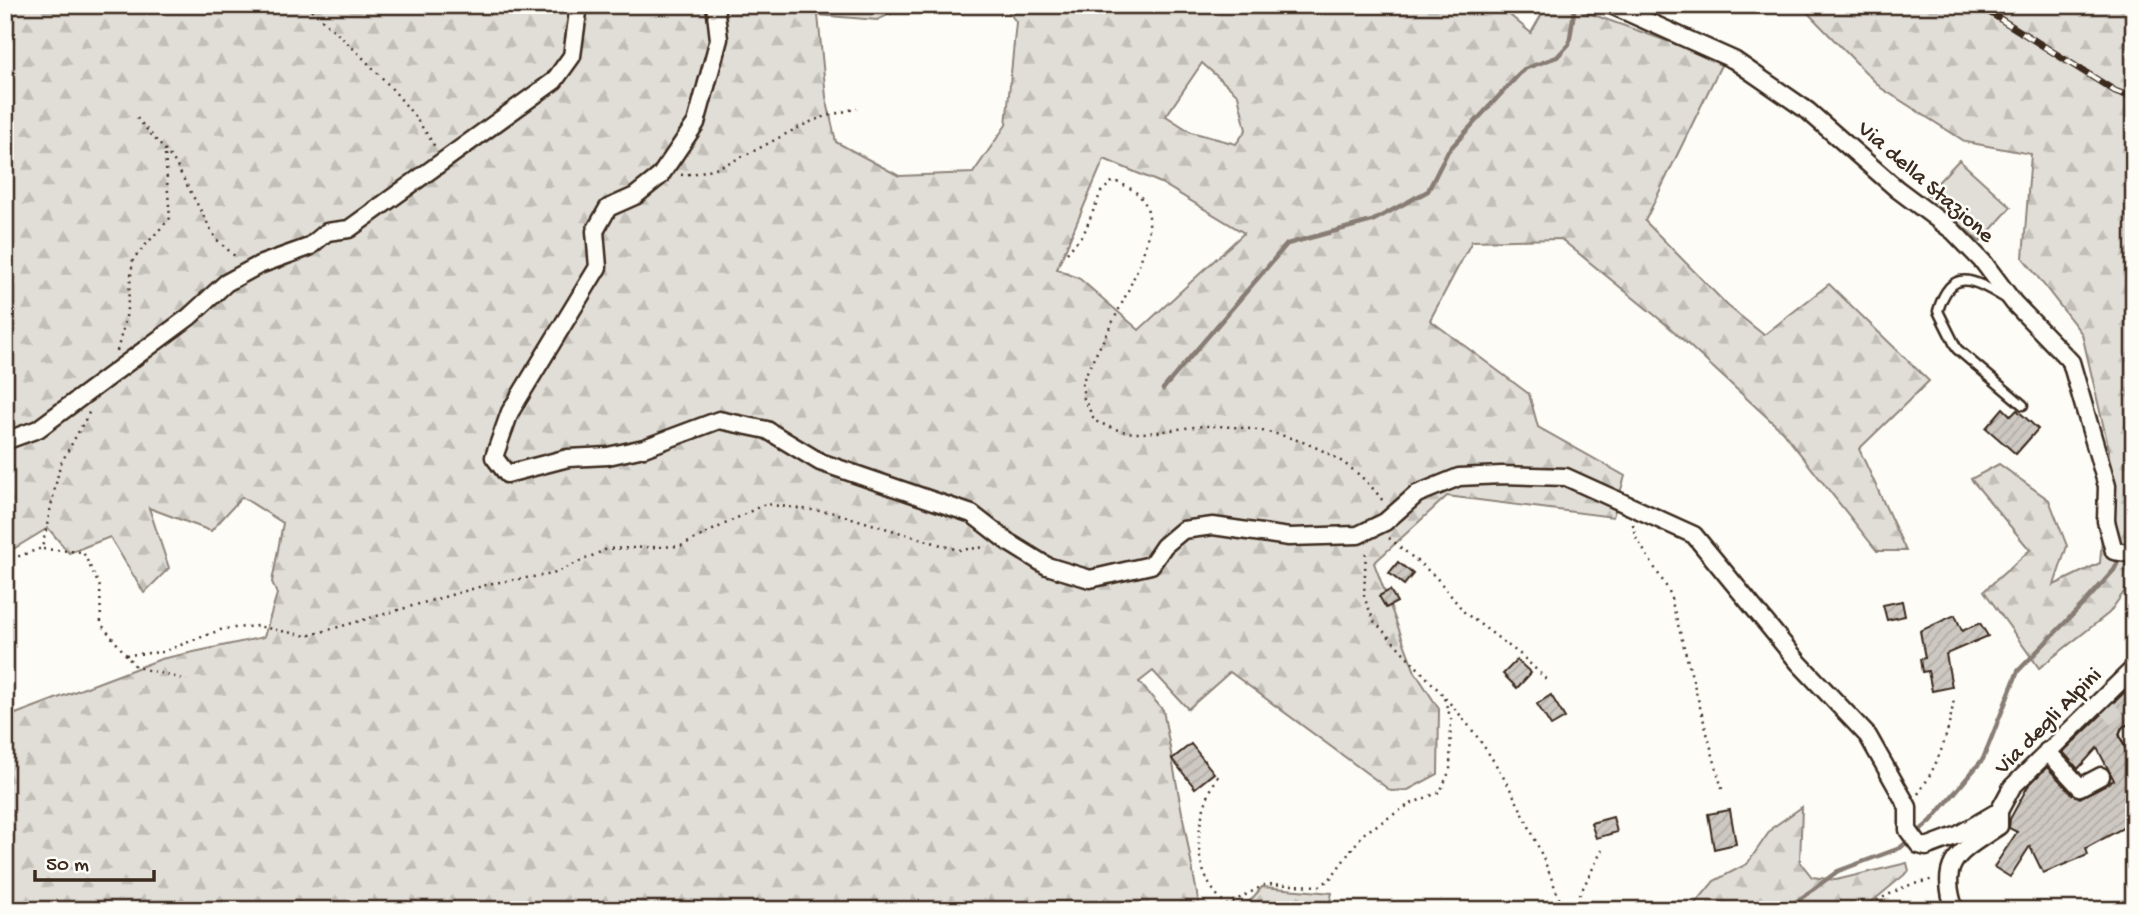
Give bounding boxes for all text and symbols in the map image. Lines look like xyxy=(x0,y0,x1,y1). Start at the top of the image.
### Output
street label: Via della Stazione xyxy=(1850,116,2000,250)
street label: Via degli Alpini xyxy=(1989,663,2108,782)
scale bar xyxy=(35,838,154,882)
text: 50 m xyxy=(46,854,89,879)

